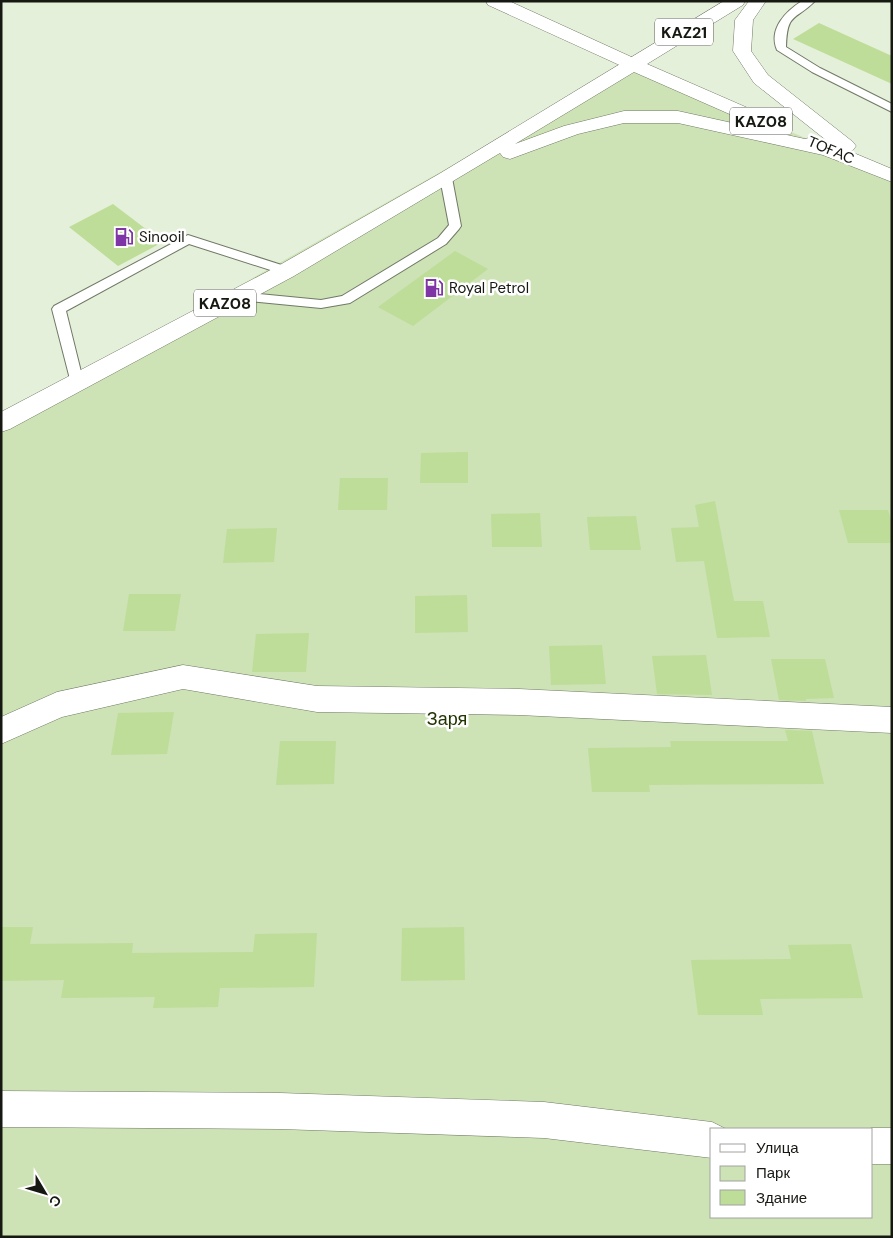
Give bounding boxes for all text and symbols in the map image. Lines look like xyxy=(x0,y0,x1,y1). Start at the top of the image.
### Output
road number: KAZ21 xyxy=(655,18,713,46)
road number: KAZ08 xyxy=(730,108,792,134)
street label: ТОҒАС xyxy=(805,131,858,169)
fuel station icon: Sinooil xyxy=(113,226,135,248)
place label: Sinooil xyxy=(139,227,185,247)
fuel station icon: Royal Petrol xyxy=(423,277,445,299)
place label: Royal Petrol xyxy=(449,278,529,298)
road number: KAZ08 xyxy=(194,290,256,316)
park label: Заря xyxy=(427,707,467,731)
legend xyxy=(710,1128,873,1218)
text: Улица xyxy=(756,1138,799,1158)
text: Парк xyxy=(756,1163,790,1183)
north arrow xyxy=(20,1168,70,1218)
text: Здание xyxy=(756,1188,807,1208)
text: С xyxy=(45,1191,65,1211)

